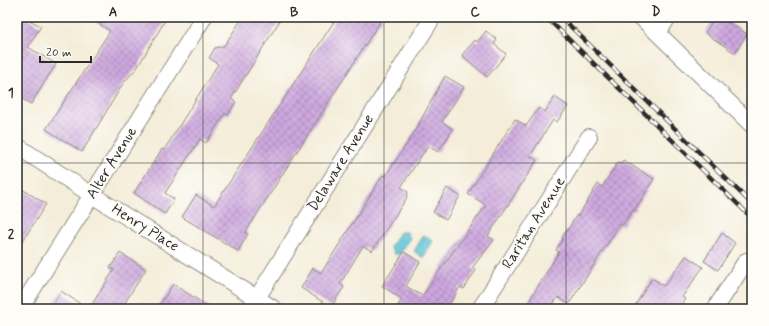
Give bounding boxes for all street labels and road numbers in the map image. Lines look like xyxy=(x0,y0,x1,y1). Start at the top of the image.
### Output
street label: Delaware Avenue xyxy=(303,110,379,215)
street label: Alter Avenue xyxy=(82,123,142,203)
street label: Raritan Avenue xyxy=(498,173,570,273)
street label: Henry Place xyxy=(107,199,183,257)

